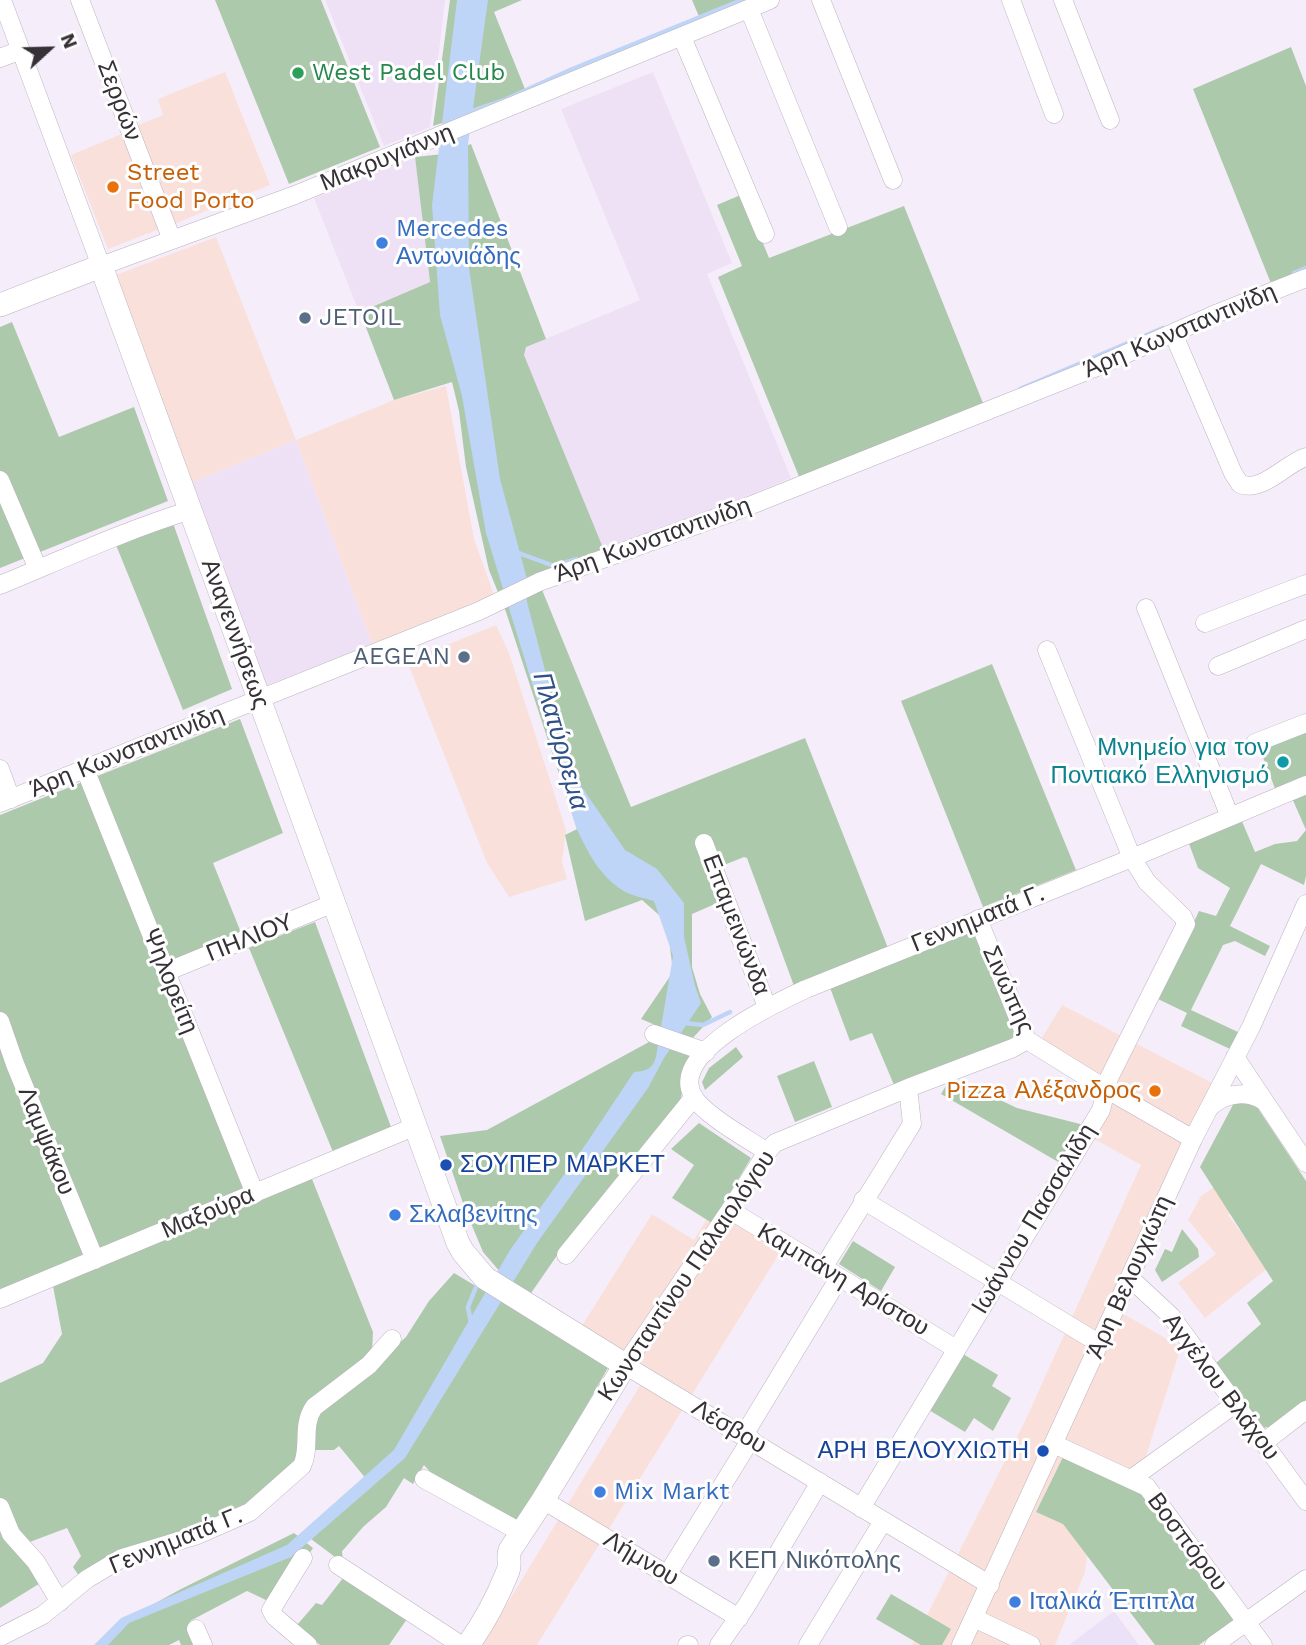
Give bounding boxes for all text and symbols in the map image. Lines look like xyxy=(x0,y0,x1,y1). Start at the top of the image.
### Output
north arrow xyxy=(14,14,84,84)
text: N xyxy=(56,30,82,52)
street label: Σερρών xyxy=(91,57,147,145)
place label: West Padel Club xyxy=(312,59,505,87)
marker: West Padel Club xyxy=(290,65,306,81)
street label: Μακρυγιάννη xyxy=(316,118,458,198)
place label: Street Food Porto xyxy=(127,159,255,215)
marker: Street Food Porto xyxy=(105,179,121,195)
place label: Mercedes Αντωνιάδης xyxy=(396,215,521,271)
marker: Mercedes Αντωνιάδης xyxy=(374,235,390,251)
street label: Άρη Κωνσταντινίδη xyxy=(1079,277,1281,385)
place label: JETOIL xyxy=(319,304,401,332)
marker: JETOIL xyxy=(297,310,313,326)
street label: Άρη Κωνσταντινίδη xyxy=(551,491,755,589)
street label: Αναγεννήσεως xyxy=(195,555,275,713)
place label: AEGEAN xyxy=(353,643,450,671)
marker: AEGEAN xyxy=(456,649,472,665)
water label: Πλατύρρεμα xyxy=(525,668,595,814)
street label: Άρη Κωνσταντινίδη xyxy=(26,700,228,804)
place label: Μνημείο για τον Ποντιακό Ελληνισμό xyxy=(1051,734,1269,790)
marker: Μνημείο για τον Ποντιακό Ελληνισμό xyxy=(1275,754,1291,770)
street label: Επαμεινώνδα xyxy=(696,851,776,999)
street label: Γεννηματά Γ. xyxy=(907,879,1049,959)
street label: ΠΗΛΙΟΥ xyxy=(202,908,298,968)
street label: Ψηλορείτη xyxy=(136,924,204,1038)
street label: Σινώπης xyxy=(976,941,1040,1039)
place label: Pizza Αλέξανδρος xyxy=(946,1077,1141,1105)
street label: Λαμψάκου xyxy=(11,1083,81,1199)
marker: Pizza Αλέξανδρος xyxy=(1147,1083,1163,1099)
street label: Ιωάννου Πασσαλίδη xyxy=(966,1119,1102,1319)
street label: Κωνσταντίνου Παλαιολόγου xyxy=(592,1145,782,1407)
place label: ΣΟΥΠΕΡ ΜΑΡΚΕΤ xyxy=(460,1151,665,1179)
marker: ΣΟΥΠΕΡ ΜΑΡΚΕΤ xyxy=(438,1157,454,1173)
street label: Μαξούρα xyxy=(157,1181,259,1245)
street label: Άρη Βελουχιώτη xyxy=(1081,1191,1179,1363)
place label: Σκλαβενίτης xyxy=(409,1201,538,1229)
marker: Σκλαβενίτης xyxy=(387,1207,403,1223)
street label: Καμπάνη Αρίστου xyxy=(752,1217,934,1343)
street label: Αγγέλου Βλάχου xyxy=(1156,1308,1286,1466)
street label: Λέσβου xyxy=(687,1394,771,1460)
place label: ΑΡΗ ΒΕΛΟΥΧΙΩΤΗ xyxy=(817,1437,1029,1465)
marker: ΑΡΗ ΒΕΛΟΥΧΙΩΤΗ xyxy=(1035,1443,1051,1459)
place label: Mix Markt xyxy=(614,1478,729,1506)
marker: Mix Markt xyxy=(592,1484,608,1500)
street label: Βοσπόρου xyxy=(1141,1487,1233,1597)
street label: Γεννηματά Γ. xyxy=(105,1501,247,1581)
street label: Λήμνου xyxy=(598,1525,684,1593)
place label: ΚΕΠ Νικόπολης xyxy=(728,1547,901,1575)
marker: ΚΕΠ Νικόπολης xyxy=(706,1553,722,1569)
place label: Ιταλικά Έπιπλα xyxy=(1029,1588,1195,1616)
marker: Ιταλικά Έπιπλα xyxy=(1007,1594,1023,1610)

